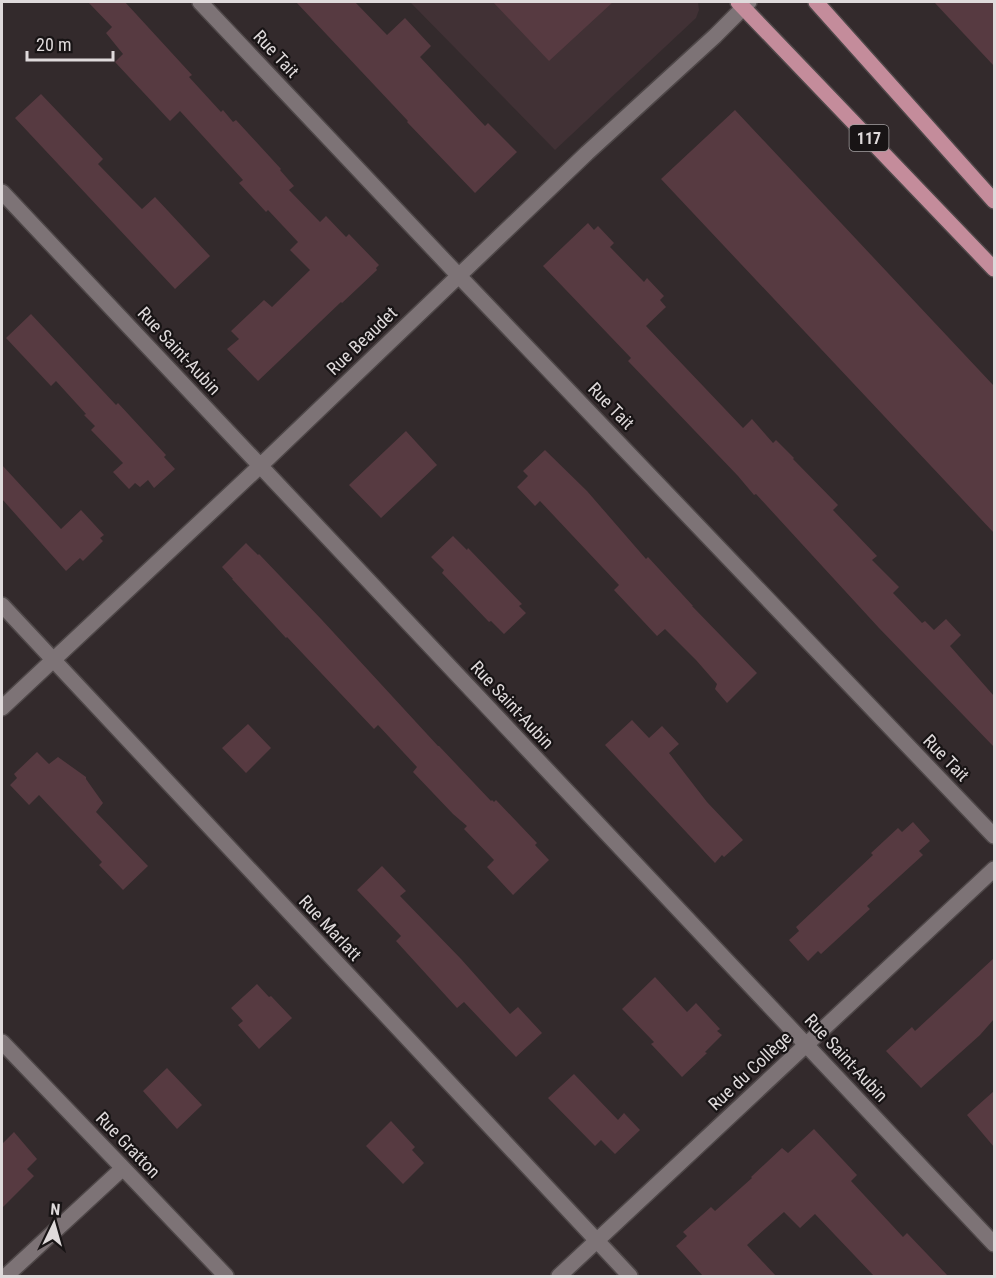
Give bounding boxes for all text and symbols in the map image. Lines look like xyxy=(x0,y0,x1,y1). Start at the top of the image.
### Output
scale bar xyxy=(27,24,112,62)
street label: Rue Tait xyxy=(249,26,303,82)
text: 20 m xyxy=(36,34,71,55)
road number: 117 xyxy=(850,125,888,151)
street label: Rue Saint-Aubin xyxy=(133,302,225,399)
street label: Rue Beaudet xyxy=(322,302,401,379)
street label: Rue Tait xyxy=(584,378,639,433)
street label: Rue Saint-Aubin xyxy=(466,656,558,753)
street label: Rue Tait xyxy=(919,730,974,785)
street label: Rue Marlatt xyxy=(295,891,366,965)
street label: Rue Saint-Aubin xyxy=(800,1009,892,1106)
street label: Rue du Collège xyxy=(704,1027,796,1114)
street label: Rue Gratton xyxy=(92,1107,165,1182)
north arrow xyxy=(24,1194,84,1254)
text: N xyxy=(50,1200,61,1219)

